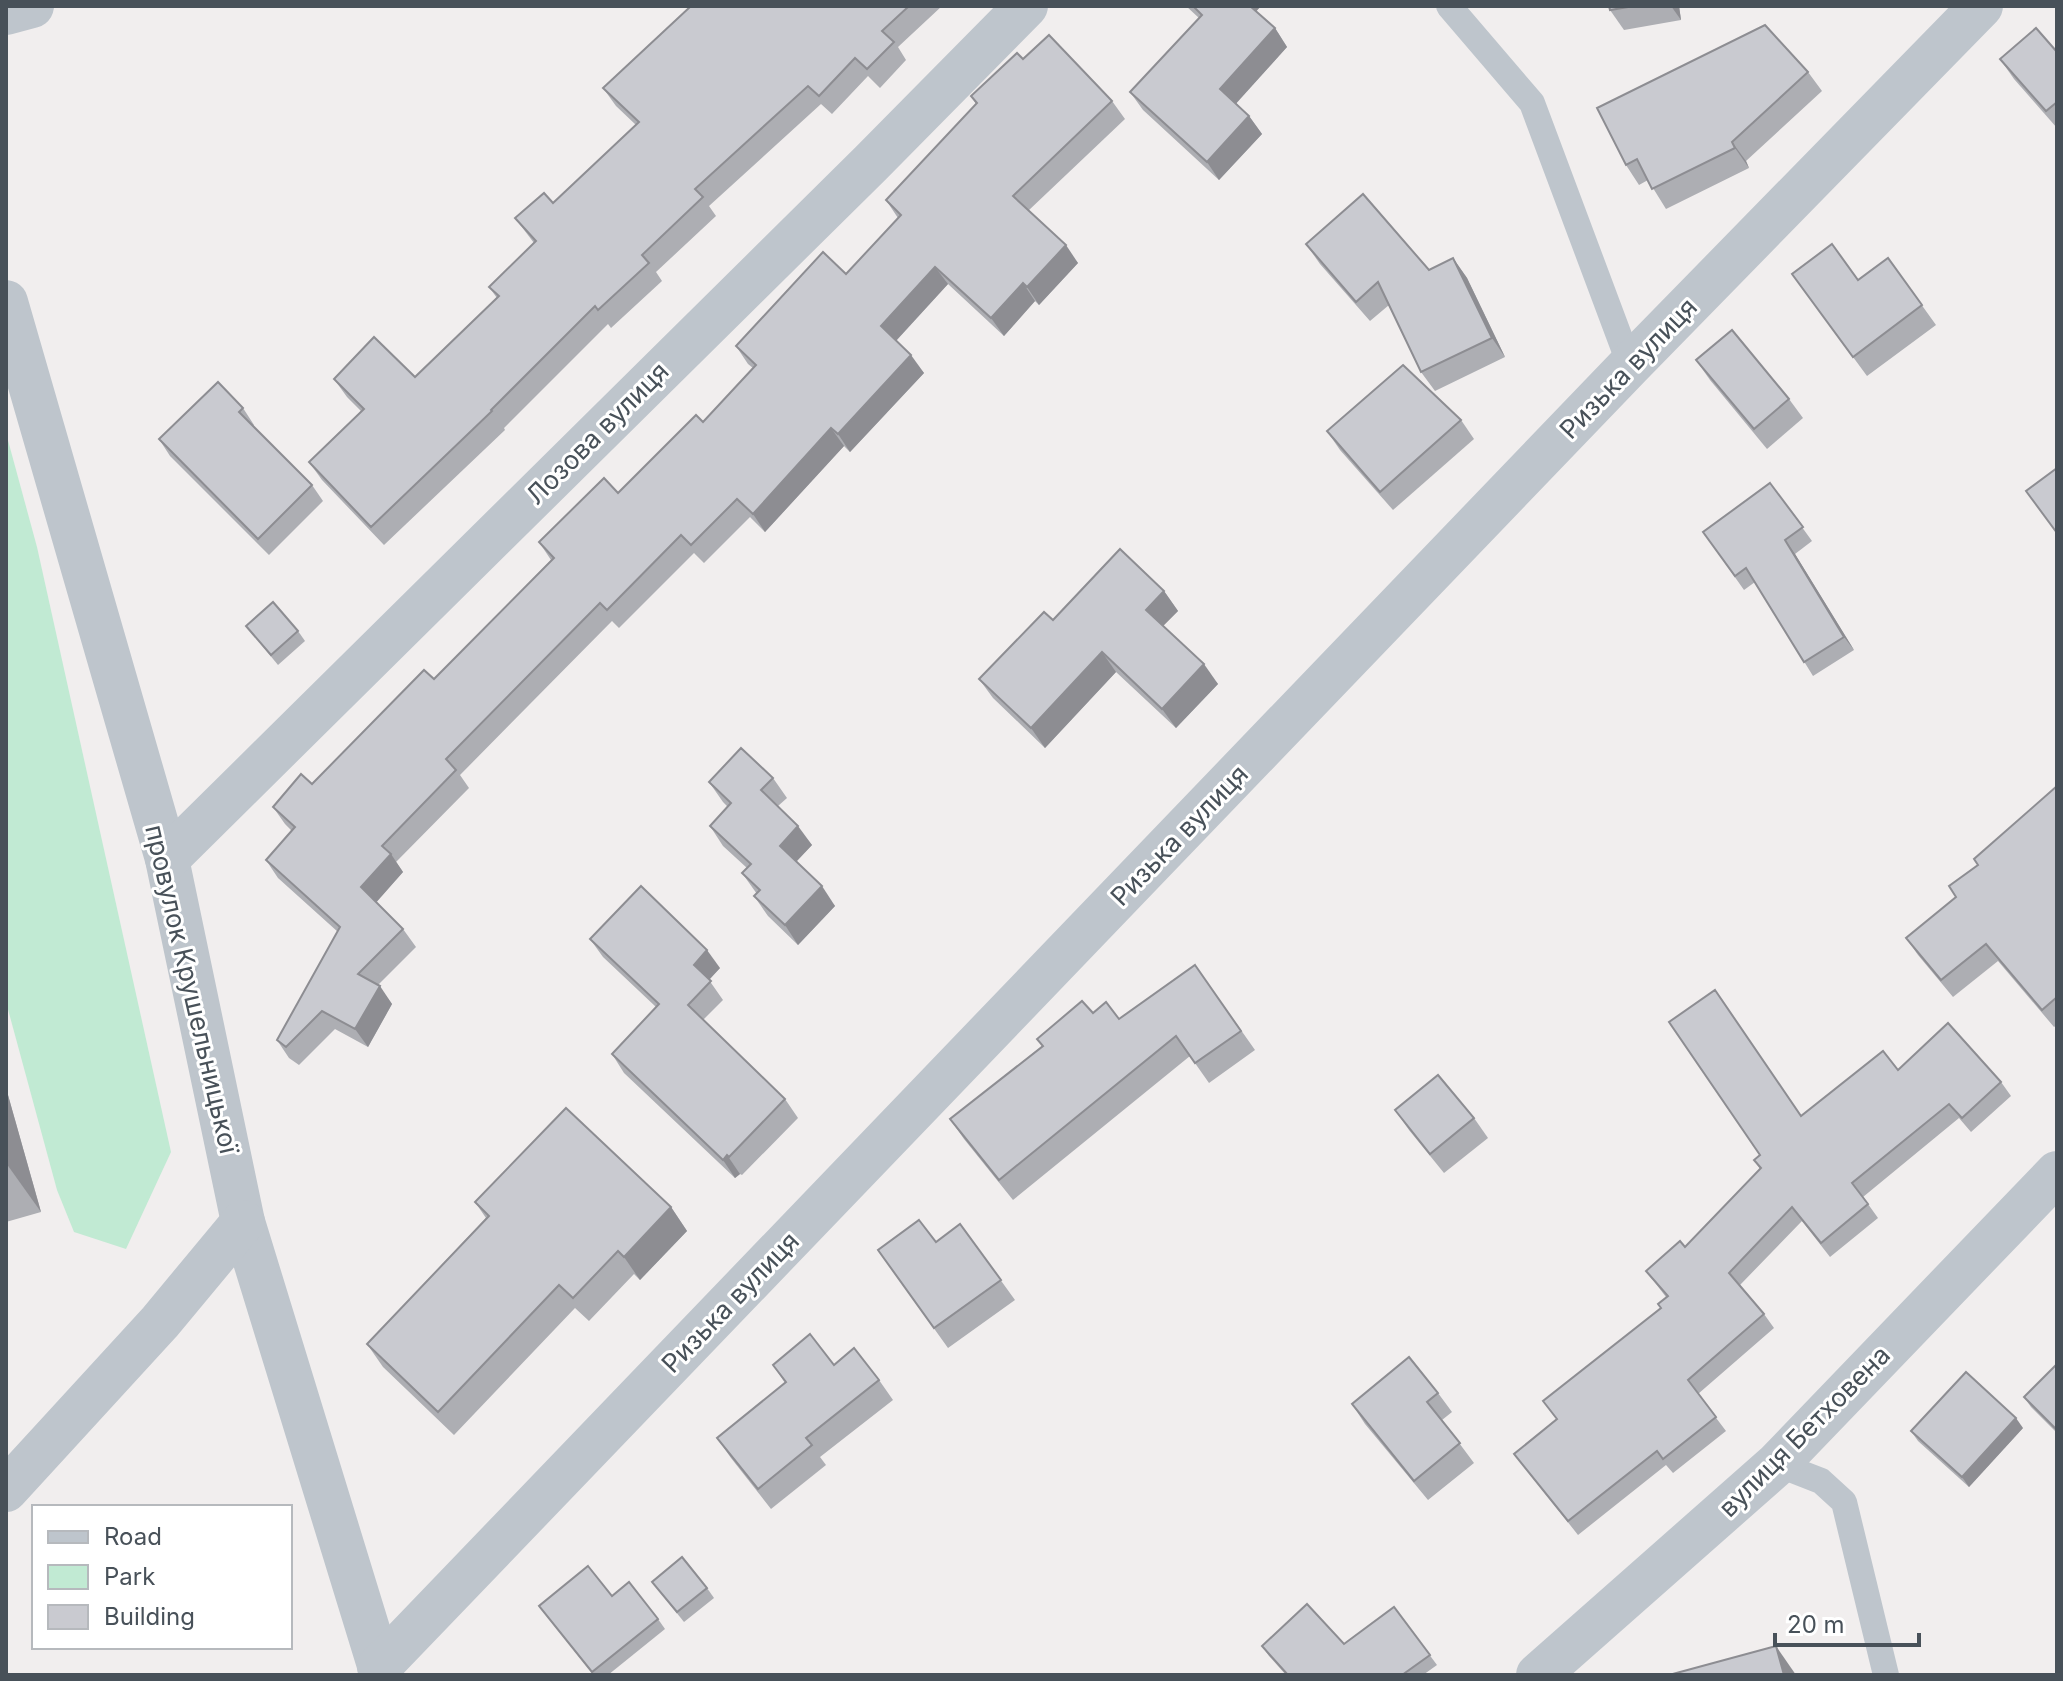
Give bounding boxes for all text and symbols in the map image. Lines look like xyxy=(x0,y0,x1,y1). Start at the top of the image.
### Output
street label: Ризька вулиця xyxy=(1553,291,1703,445)
street label: Лозова вулиця xyxy=(519,355,675,511)
street label: Ризька вулиця xyxy=(1104,758,1254,912)
street label: провулок Крушельницької xyxy=(139,822,245,1158)
street label: Ризька вулиця xyxy=(655,1225,805,1379)
street label: вулиця Бетховена xyxy=(1712,1339,1896,1523)
legend xyxy=(32,1505,292,1649)
text: Road xyxy=(104,1522,162,1551)
text: Park xyxy=(104,1562,155,1591)
scale bar xyxy=(1775,1597,1919,1647)
text: Building xyxy=(104,1602,195,1631)
text: 20 m xyxy=(1787,1610,1845,1639)

